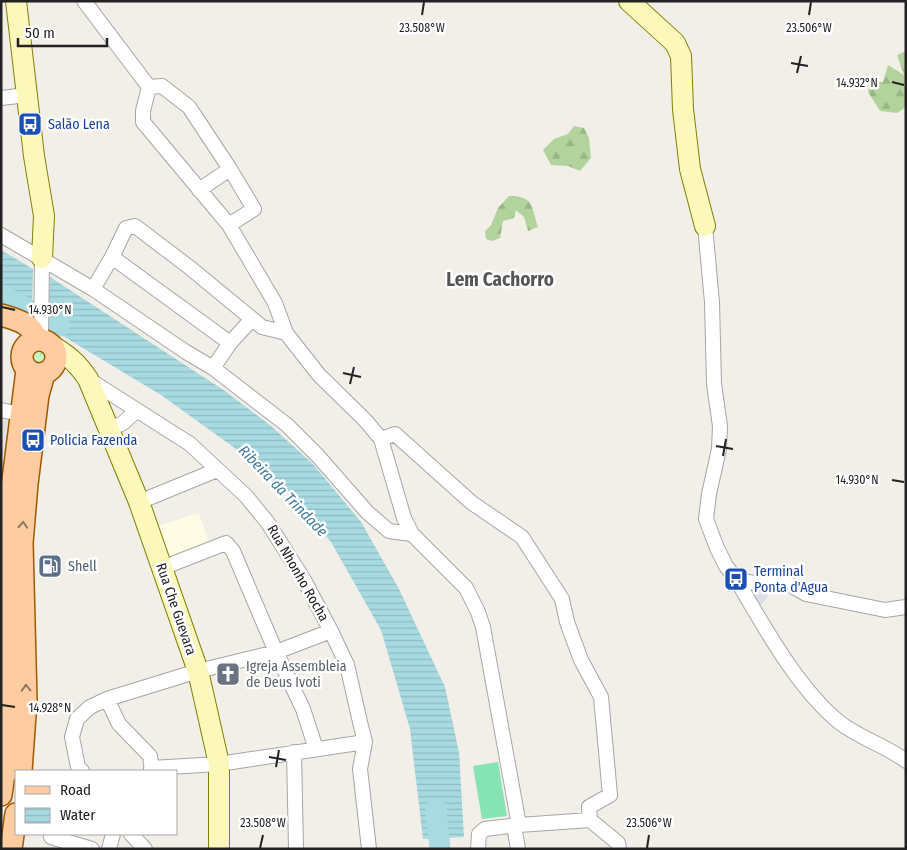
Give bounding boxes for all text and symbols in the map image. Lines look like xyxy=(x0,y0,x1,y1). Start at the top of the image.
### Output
scale bar xyxy=(18,15,106,47)
text: 23.508°W xyxy=(399,21,445,35)
text: 23.506°W xyxy=(786,21,832,35)
text: 50 m xyxy=(25,24,55,42)
text: 14.932°N xyxy=(836,76,878,90)
bus stop icon: Salão Lena xyxy=(17,111,43,137)
place label: Salão Lena xyxy=(48,116,110,133)
district label: Lem Cachorro xyxy=(446,268,554,291)
text: 14.930°N xyxy=(29,303,71,317)
bus stop icon: Policia Fazenda xyxy=(20,427,46,453)
place label: Policia Fazenda xyxy=(50,432,138,449)
water label: Ribeira da Trindade xyxy=(235,442,331,540)
text: 14.930°N xyxy=(836,473,878,487)
one-way arrow xyxy=(18,521,29,529)
street label: Rua Nhonho Rocha xyxy=(263,522,333,624)
fuel station icon: Shell xyxy=(37,553,63,579)
place label: Shell xyxy=(68,558,97,575)
street label: Rua Che Guevara xyxy=(152,561,200,657)
place label: Terminal Ponta d'Agua xyxy=(754,563,828,596)
bus stop icon: Terminal Ponta d'Agua xyxy=(723,566,749,592)
place label: Igreja Assembleia de Deus Ivoti xyxy=(246,658,347,691)
church icon: Igreja Assembleia de Deus Ivoti xyxy=(215,661,241,687)
one-way arrow xyxy=(21,683,31,691)
text: 14.928°N xyxy=(29,701,71,715)
legend xyxy=(15,770,178,835)
text: Road xyxy=(60,781,91,799)
text: Water xyxy=(60,806,96,824)
text: 23.508°W xyxy=(240,816,286,830)
text: 23.506°W xyxy=(626,816,672,830)

